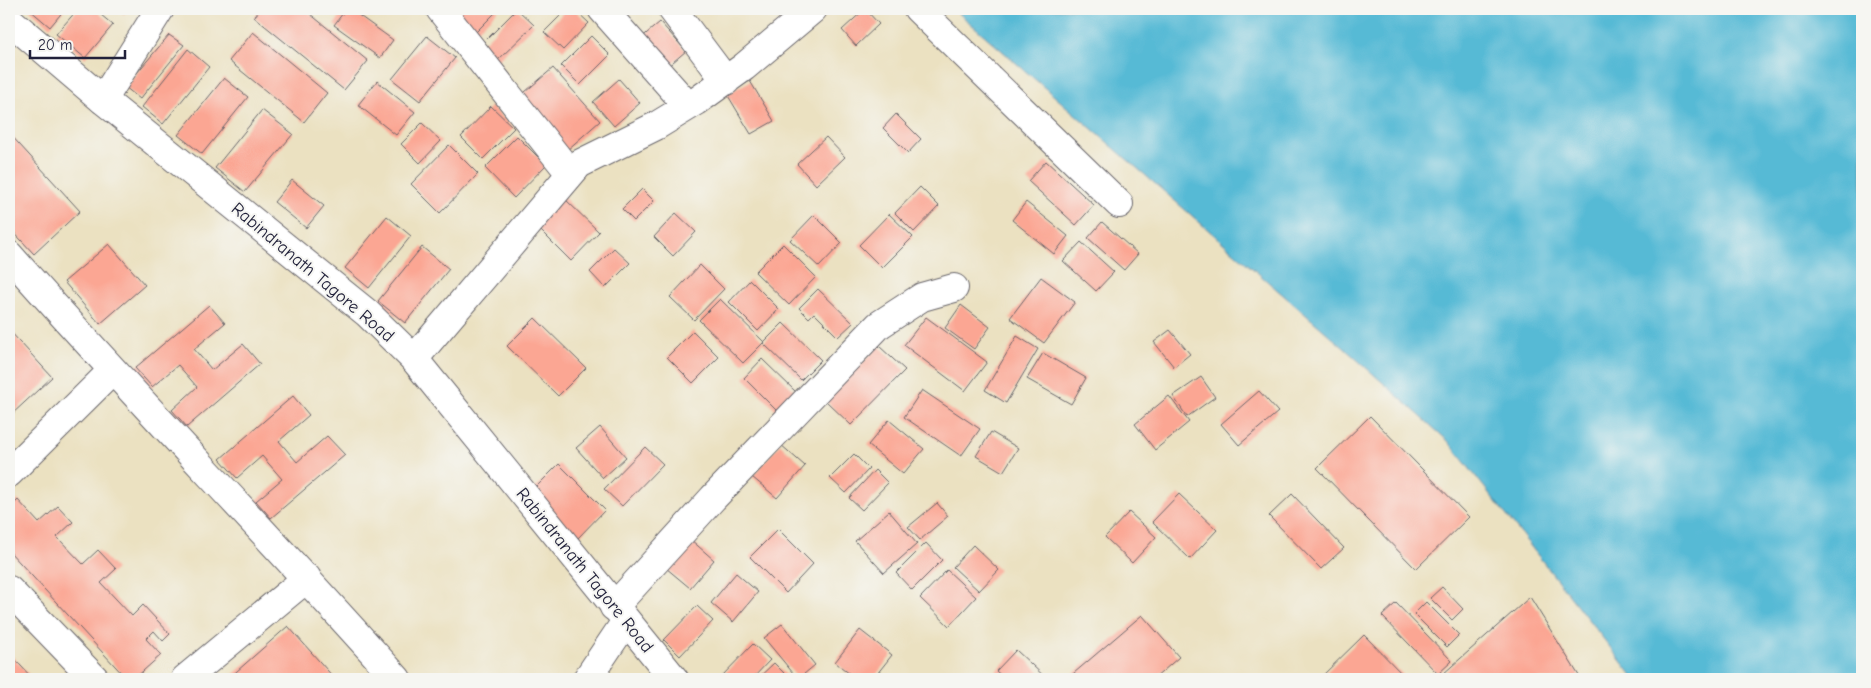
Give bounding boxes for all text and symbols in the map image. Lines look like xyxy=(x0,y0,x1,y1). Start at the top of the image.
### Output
scale bar xyxy=(30,28,125,60)
text: 20 m xyxy=(38,36,72,54)
street label: Rabindranath Tagore Road xyxy=(227,198,398,347)
street label: Rabindranath Tagore Road xyxy=(512,484,658,657)

